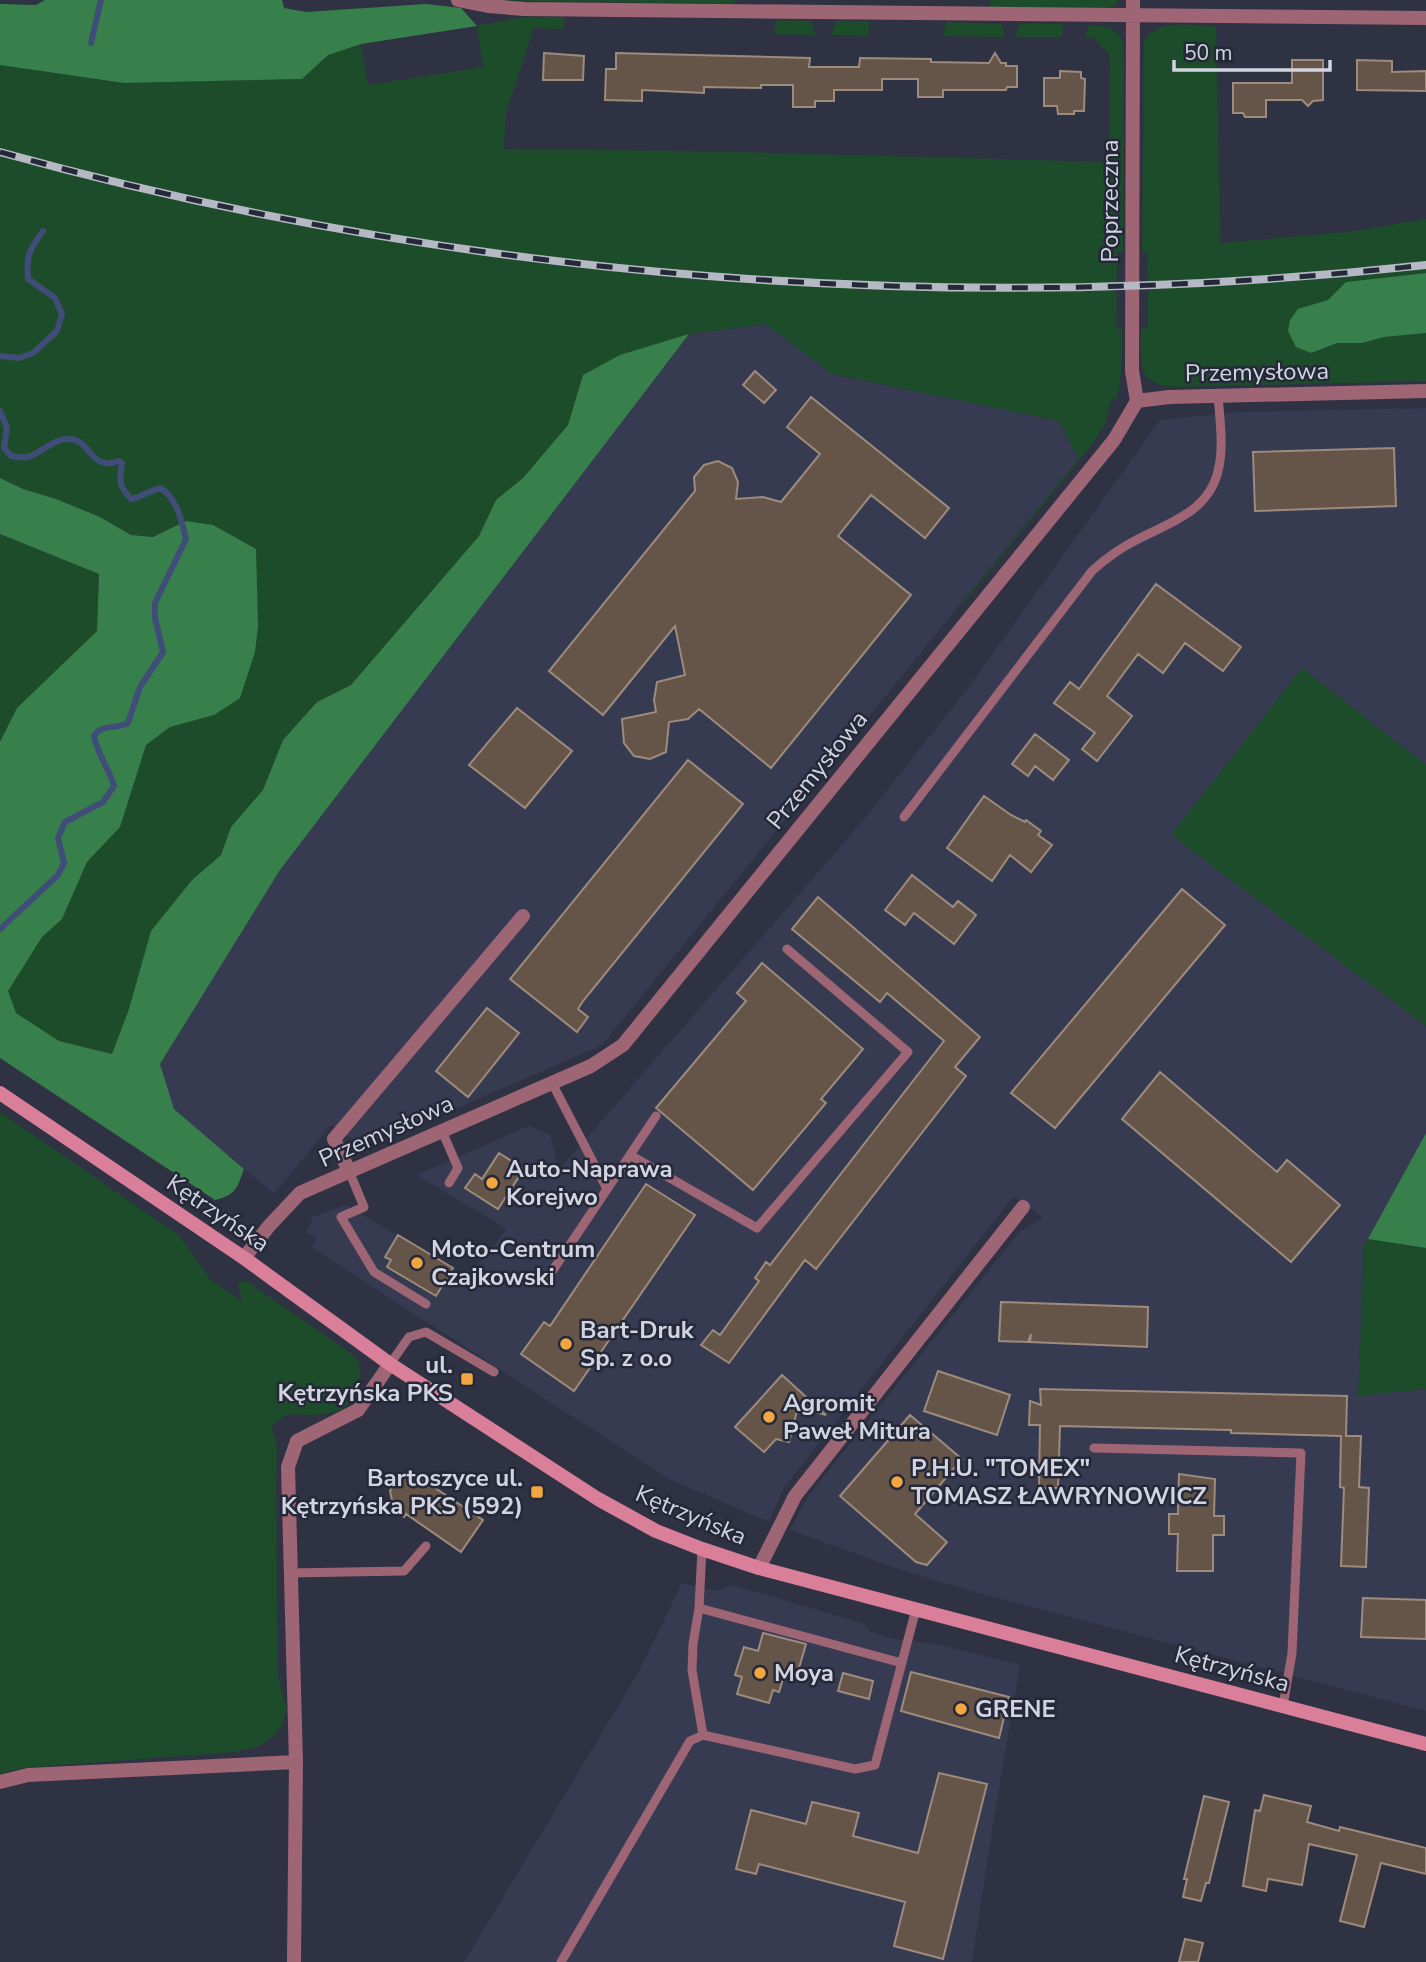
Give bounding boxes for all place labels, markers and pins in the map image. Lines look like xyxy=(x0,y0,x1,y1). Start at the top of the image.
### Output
place label: Auto-Naprawa Korejwo xyxy=(506,1153,673,1213)
marker: Auto-Naprawa Korejwo xyxy=(484,1175,500,1191)
place label: Moto-Centrum Czajkowski xyxy=(431,1233,595,1293)
marker: Moto-Centrum Czajkowski xyxy=(409,1255,425,1271)
place label: Bart-Druk Sp. z o.o xyxy=(580,1314,695,1374)
marker: Bart-Druk Sp. z o.o xyxy=(558,1336,574,1352)
place label: ul. Kętrzyńska PKS xyxy=(278,1349,453,1409)
marker: ul. Kętrzyńska PKS xyxy=(459,1371,475,1387)
place label: Agromit Paweł Mitura xyxy=(783,1387,931,1447)
marker: Agromit Paweł Mitura xyxy=(761,1409,777,1425)
place label: P.H.U. "TOMEX" TOMASZ ŁAWRYNOWICZ xyxy=(911,1452,1207,1512)
place label: Bartoszyce ul. Kętrzyńska PKS (592) xyxy=(281,1462,523,1522)
marker: P.H.U. "TOMEX" TOMASZ ŁAWRYNOWICZ xyxy=(889,1474,905,1490)
marker: Bartoszyce ul. Kętrzyńska PKS (592) xyxy=(529,1484,545,1500)
place label: Moya xyxy=(774,1657,834,1689)
marker: Moya xyxy=(752,1665,768,1681)
place label: GRENE xyxy=(975,1693,1056,1725)
marker: GRENE xyxy=(953,1701,969,1717)

